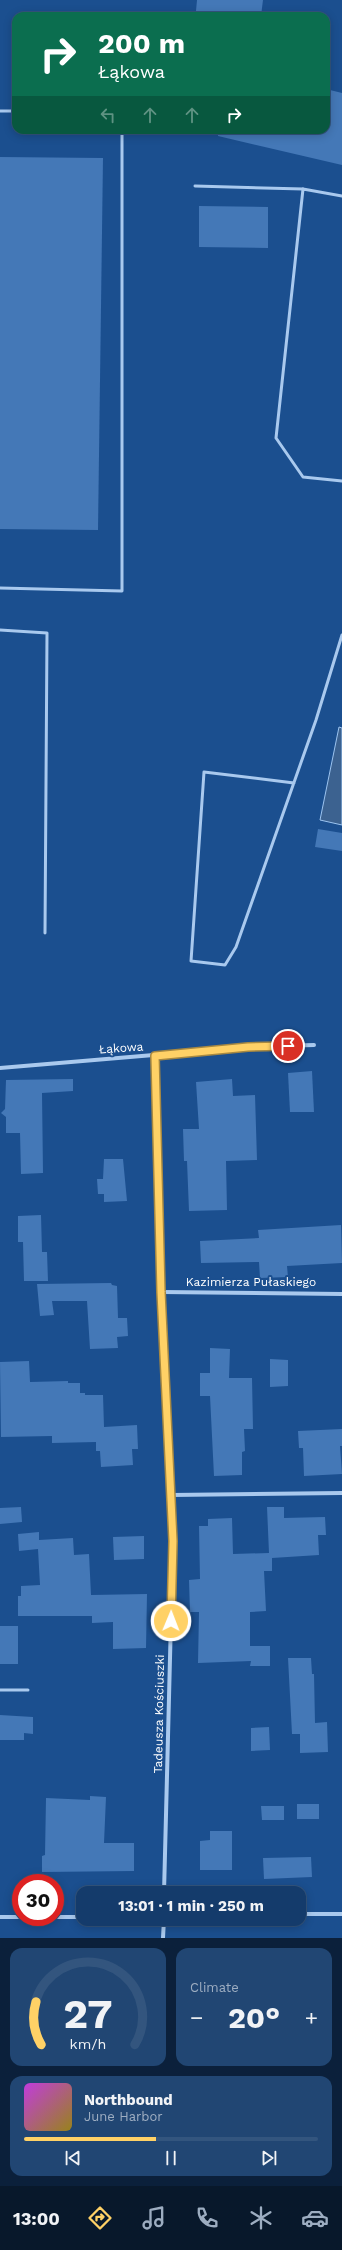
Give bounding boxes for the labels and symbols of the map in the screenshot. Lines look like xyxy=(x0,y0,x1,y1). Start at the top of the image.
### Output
pin xyxy=(271,1029,305,1063)
street label: Łąkowa xyxy=(98,1039,144,1057)
street label: Kazimierza Pułaskiego xyxy=(186,1275,316,1289)
position arrow xyxy=(150,1600,192,1642)
street label: Tadeusza Kościuszki xyxy=(151,1654,167,1774)
speed limit sign: 30 xyxy=(12,1874,64,1926)

